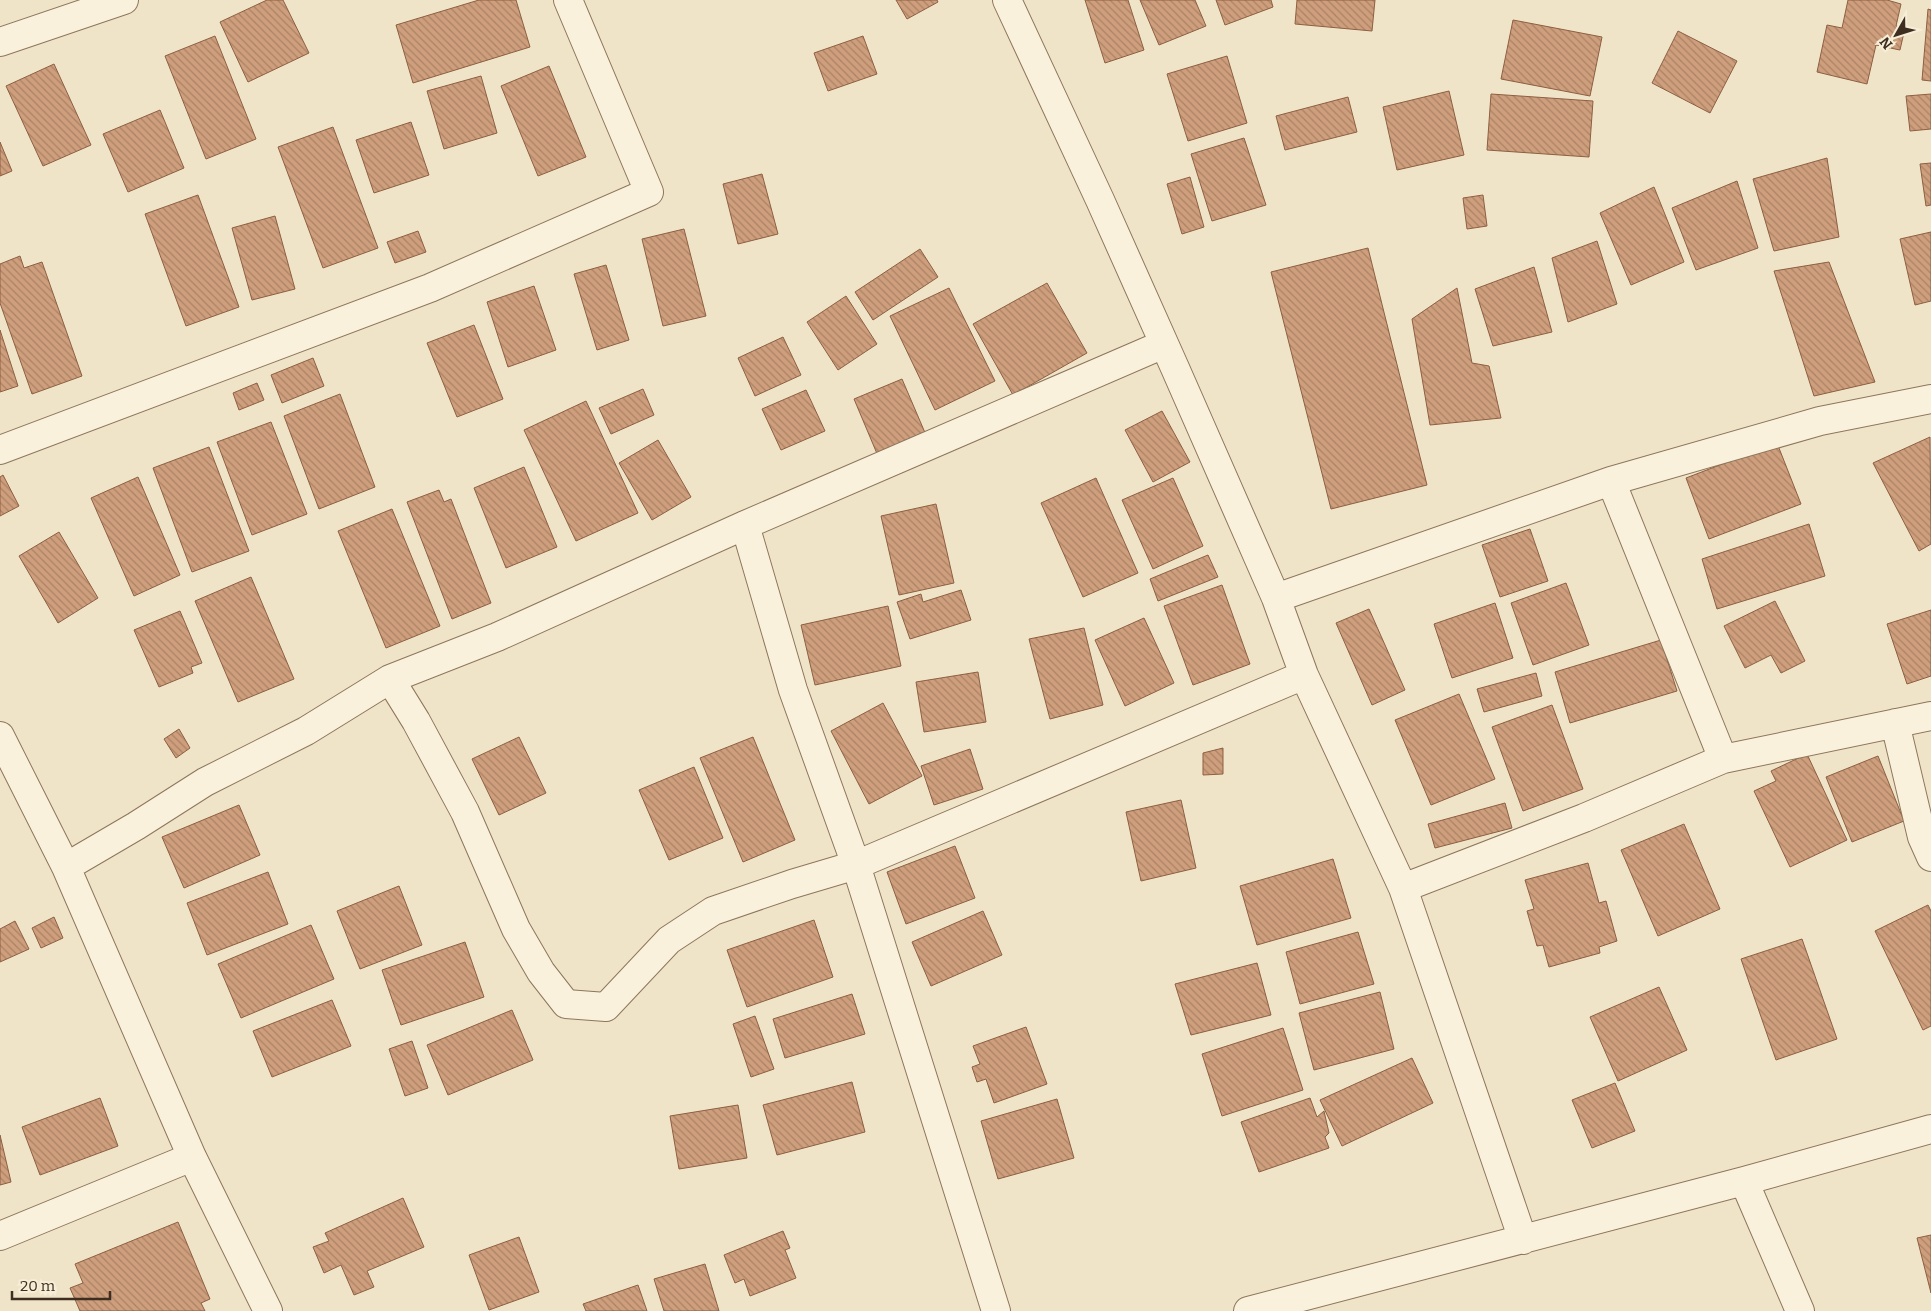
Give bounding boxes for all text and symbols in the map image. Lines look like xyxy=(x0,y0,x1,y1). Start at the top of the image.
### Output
north arrow xyxy=(1871,10,1921,60)
text: N xyxy=(1876,33,1896,52)
scale bar xyxy=(12,1268,110,1300)
text: 20 m xyxy=(20,1277,56,1295)

